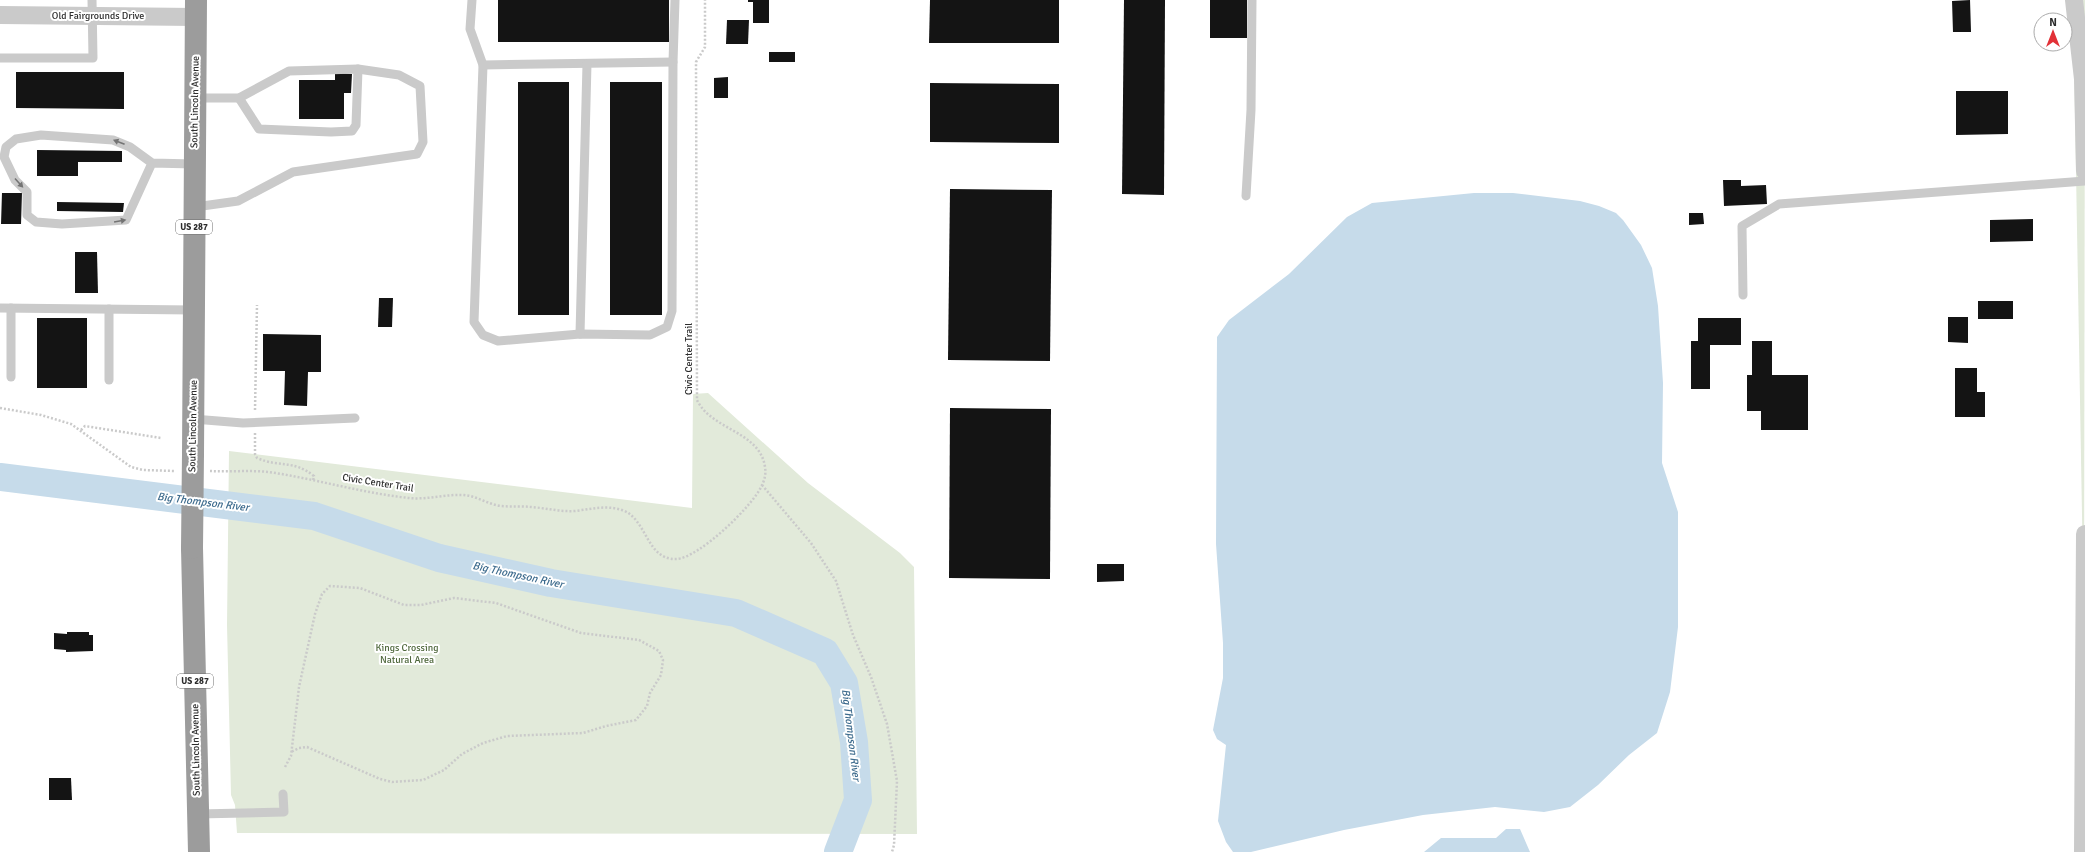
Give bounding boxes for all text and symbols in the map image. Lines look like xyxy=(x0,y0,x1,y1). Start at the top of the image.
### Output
street label: Old Fairgrounds Drive xyxy=(52,10,144,22)
north arrow xyxy=(2033,12,2073,52)
text: N xyxy=(2049,16,2057,29)
street label: South Lincoln Avenue xyxy=(188,56,202,148)
one-way arrow xyxy=(113,139,125,145)
one-way arrow xyxy=(15,178,24,189)
one-way arrow xyxy=(113,218,126,224)
road number: US 287 xyxy=(176,220,212,234)
street label: Civic Center Trail xyxy=(683,323,695,395)
street label: South Lincoln Avenue xyxy=(186,380,200,472)
street label: Civic Center Trail xyxy=(341,471,415,495)
water label: Big Thompson River xyxy=(156,490,252,514)
water label: Big Thompson River xyxy=(471,559,566,591)
park label: Kings Crossing Natural Area xyxy=(376,642,438,666)
road number: US 287 xyxy=(177,674,213,688)
water label: Big Thompson River xyxy=(839,688,863,784)
street label: South Lincoln Avenue xyxy=(189,704,203,796)

